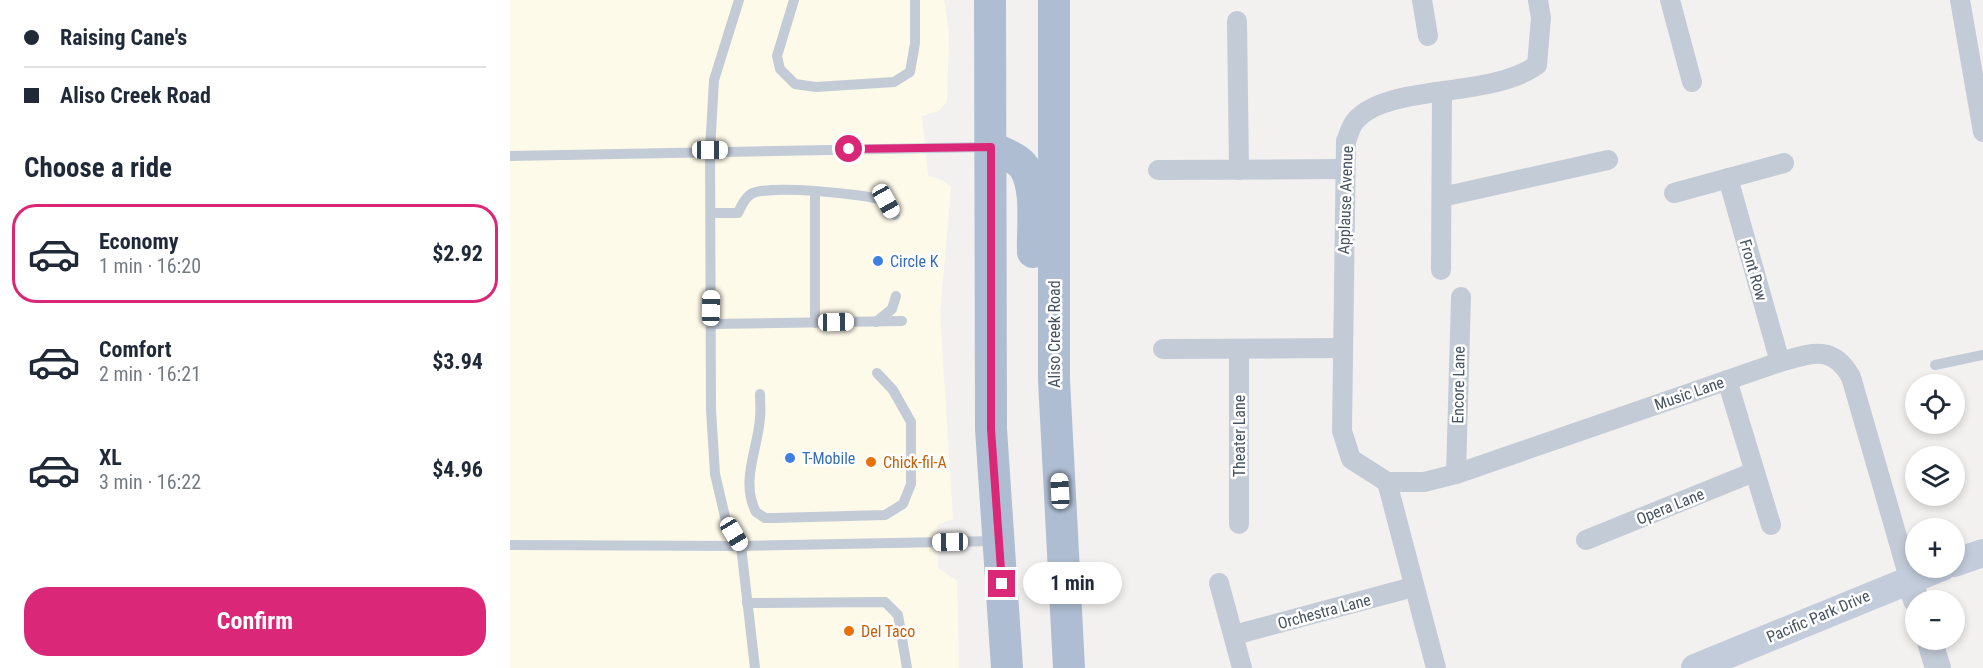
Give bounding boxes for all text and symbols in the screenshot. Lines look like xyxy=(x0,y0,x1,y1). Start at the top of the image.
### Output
text: Raising Cane's xyxy=(60,25,187,50)
text: Aliso Creek Road xyxy=(60,83,211,108)
route start xyxy=(835,135,862,162)
car xyxy=(692,141,728,159)
street label: Applause Avenue xyxy=(1334,145,1357,255)
text: Choose a ride xyxy=(24,152,172,184)
car xyxy=(869,181,903,221)
icon: car xyxy=(27,227,81,281)
text: Economy xyxy=(99,229,179,254)
street label: Front Row xyxy=(1736,237,1771,303)
text: $2.92 xyxy=(432,241,483,266)
place label: Circle K xyxy=(890,252,939,271)
text: 1 min · 16:20 xyxy=(99,254,201,278)
marker: Circle K xyxy=(871,254,885,268)
street label: Aliso Creek Road xyxy=(1045,280,1064,388)
car xyxy=(702,290,720,326)
car xyxy=(818,313,854,331)
icon: car xyxy=(27,335,81,389)
text: Comfort xyxy=(99,337,172,362)
street label: Encore Lane xyxy=(1448,346,1469,424)
text: $3.94 xyxy=(432,349,483,374)
text: 2 min · 16:21 xyxy=(99,362,201,386)
street label: Music Lane xyxy=(1652,373,1726,414)
map controls xyxy=(1905,374,1965,650)
button: locate xyxy=(1905,374,1965,434)
street label: Theater Lane xyxy=(1230,395,1249,477)
icon: car xyxy=(27,443,81,497)
text: XL xyxy=(99,445,122,470)
button: layers xyxy=(1905,446,1965,506)
place label: T-Mobile xyxy=(802,449,855,468)
marker: T-Mobile xyxy=(783,451,797,465)
place label: Chick-fil-A xyxy=(883,453,947,472)
marker: Chick-fil-A xyxy=(864,455,878,469)
text: $4.96 xyxy=(432,457,483,482)
text: 3 min · 16:22 xyxy=(99,470,201,494)
car xyxy=(1050,473,1070,509)
street label: Opera Lane xyxy=(1634,484,1707,529)
car xyxy=(717,514,751,554)
button: + xyxy=(1905,518,1965,578)
car xyxy=(932,533,968,551)
callout: 1 min xyxy=(1023,563,1122,605)
route end xyxy=(988,570,1015,597)
text: 1 min xyxy=(1050,571,1095,595)
street label: Pacific Park Drive xyxy=(1764,586,1873,647)
button: Confirm xyxy=(24,587,486,656)
street label: Orchestra Lane xyxy=(1276,590,1373,633)
button: − xyxy=(1905,590,1965,650)
place label: Del Taco xyxy=(861,622,915,641)
marker: Del Taco xyxy=(842,624,856,638)

